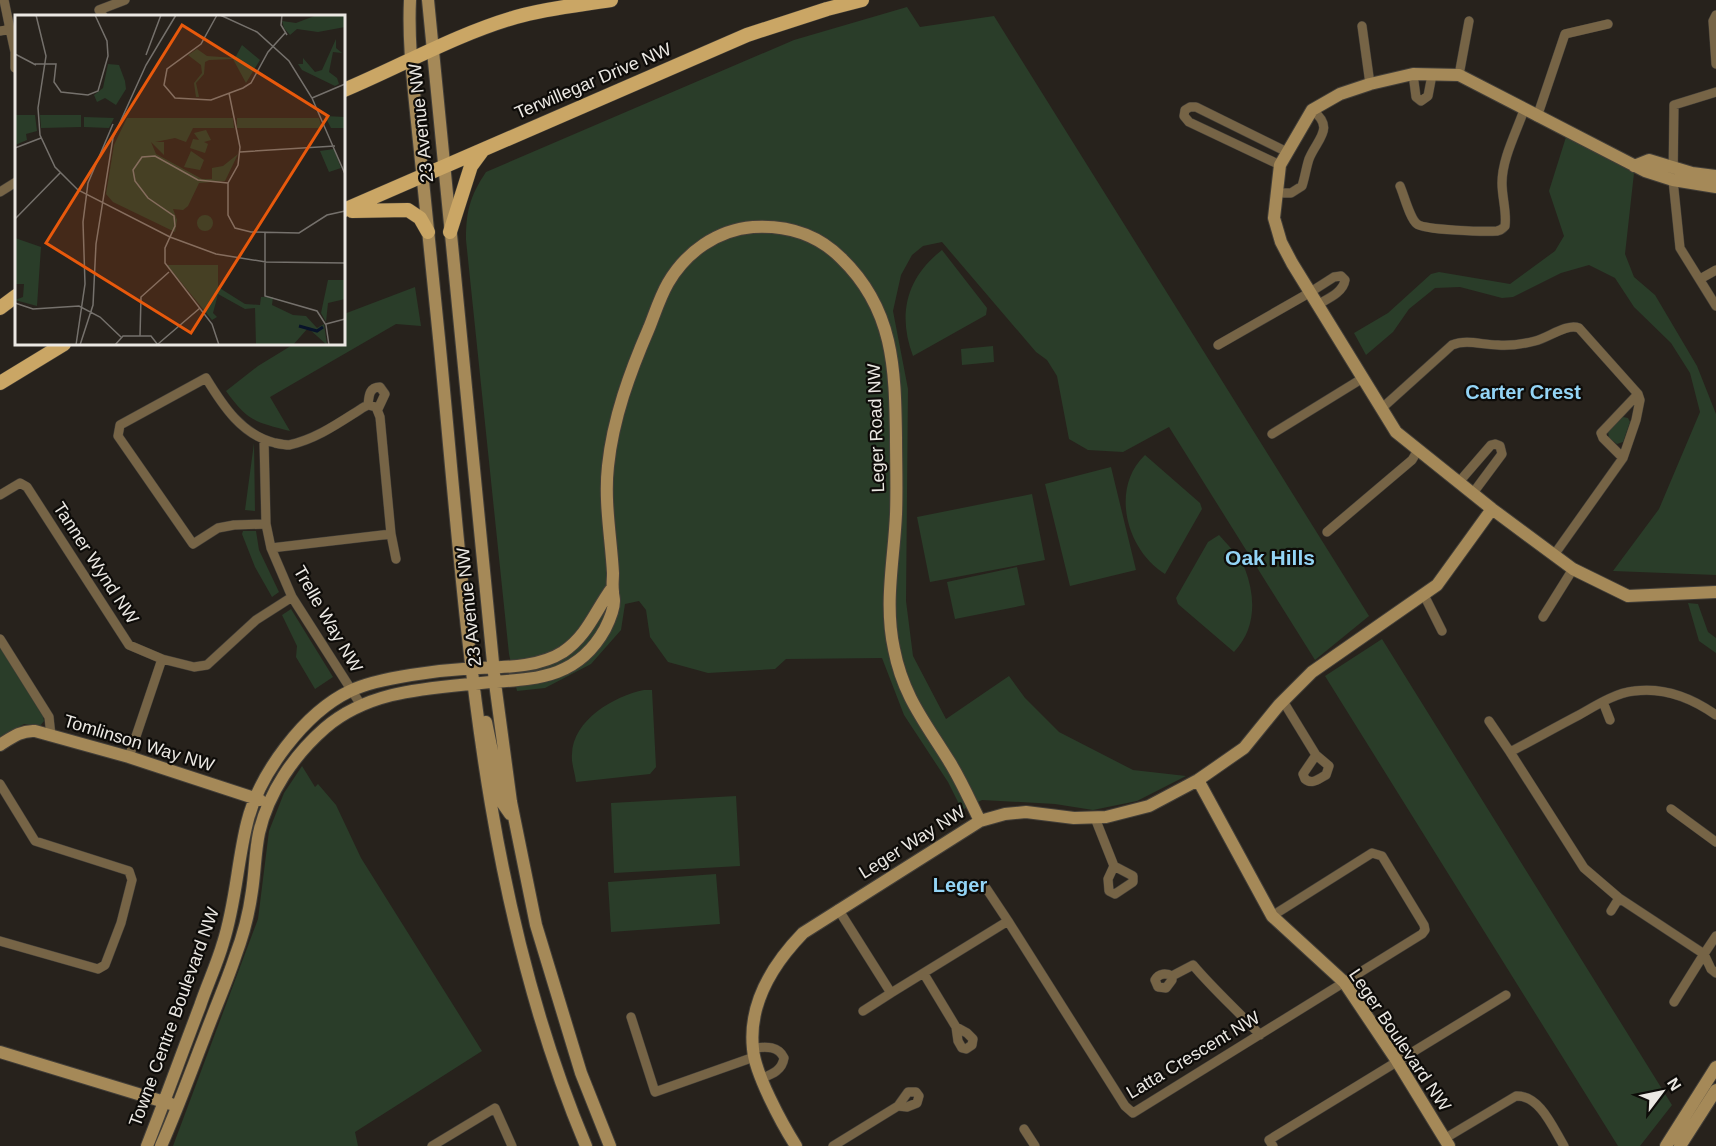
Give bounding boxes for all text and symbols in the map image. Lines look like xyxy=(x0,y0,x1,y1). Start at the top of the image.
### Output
inset map xyxy=(15,15,345,345)
street label: Terwillegar Drive NW xyxy=(512,39,674,123)
street label: 23 Avenue NW xyxy=(405,62,437,184)
street label: Leger Road NW xyxy=(864,363,888,493)
district label: Carter Crest xyxy=(1465,381,1581,403)
street label: Tanner Wynd NW xyxy=(49,498,143,628)
street label: 23 Avenue NW xyxy=(453,546,485,668)
district label: Oak Hills xyxy=(1225,546,1315,569)
street label: Trelle Way NW xyxy=(289,562,367,676)
street label: Tomlinson Way NW xyxy=(61,711,217,775)
street label: Leger Way NW xyxy=(855,801,969,883)
district label: Leger xyxy=(933,874,987,896)
street label: Towne Centre Boulevard NW xyxy=(125,905,223,1129)
street label: Leger Boulevard NW xyxy=(1345,965,1455,1115)
street label: Latta Crescent NW xyxy=(1123,1007,1263,1103)
north arrow xyxy=(1632,1062,1692,1122)
text: N xyxy=(1664,1075,1685,1094)

